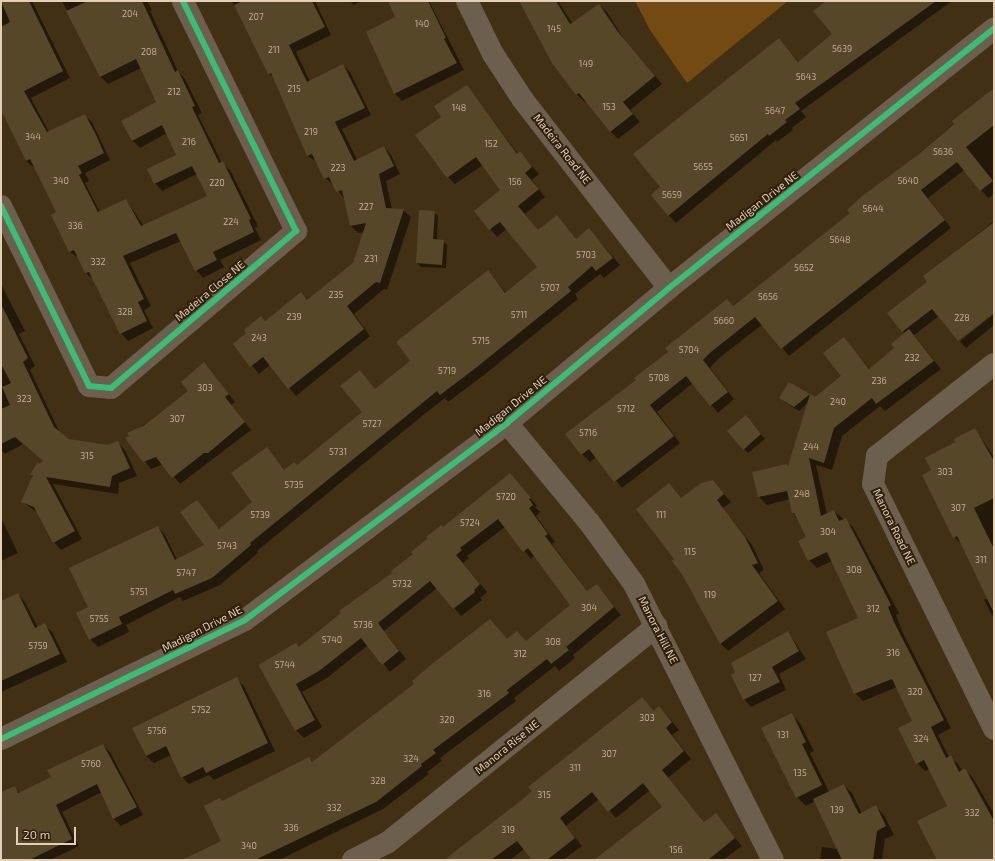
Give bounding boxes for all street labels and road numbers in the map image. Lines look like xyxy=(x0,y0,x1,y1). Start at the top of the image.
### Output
street label: Madeira Road NE xyxy=(531,111,593,187)
street label: Madigan Drive NE xyxy=(723,169,801,233)
street label: Madeira Close NE xyxy=(172,258,248,324)
street label: Madigan Drive NE xyxy=(473,373,549,439)
street label: Manora Road NE xyxy=(870,487,918,567)
street label: Manora Hill NE xyxy=(635,594,681,666)
street label: Madigan Drive NE xyxy=(160,603,244,655)
street label: Manora Rise NE xyxy=(472,717,542,777)

